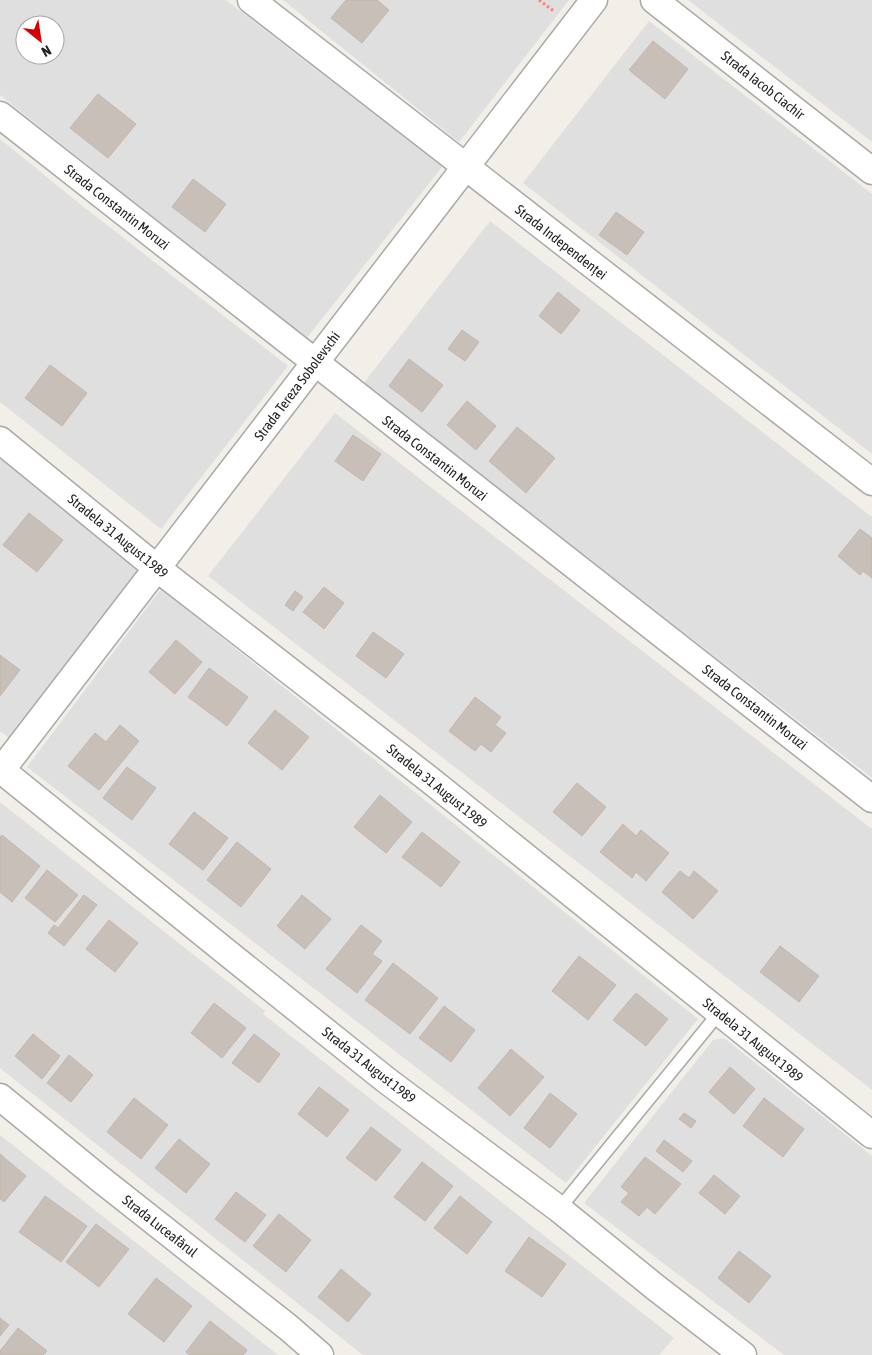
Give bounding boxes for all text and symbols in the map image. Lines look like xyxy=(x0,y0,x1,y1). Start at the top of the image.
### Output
north arrow xyxy=(15,15,65,65)
text: N xyxy=(39,42,54,60)
street label: Strada Iacob Ciachir xyxy=(718,48,808,123)
street label: Strada Constantin Moruzi xyxy=(62,161,172,253)
street label: Strada Independenței xyxy=(512,201,610,283)
street label: Strada Tereza Sobolevschi xyxy=(251,328,343,444)
street label: Strada Constantin Moruzi xyxy=(380,412,490,504)
street label: Stradela 31 August 1989 xyxy=(65,491,171,581)
street label: Strada Constantin Moruzi xyxy=(700,661,810,753)
street label: Stradela 31 August 1989 xyxy=(384,741,490,831)
street label: Stradela 31 August 1989 xyxy=(700,995,806,1085)
street label: Strada 31 August 1989 xyxy=(319,1024,419,1106)
street label: Strada Luceafărul xyxy=(119,1192,201,1260)

